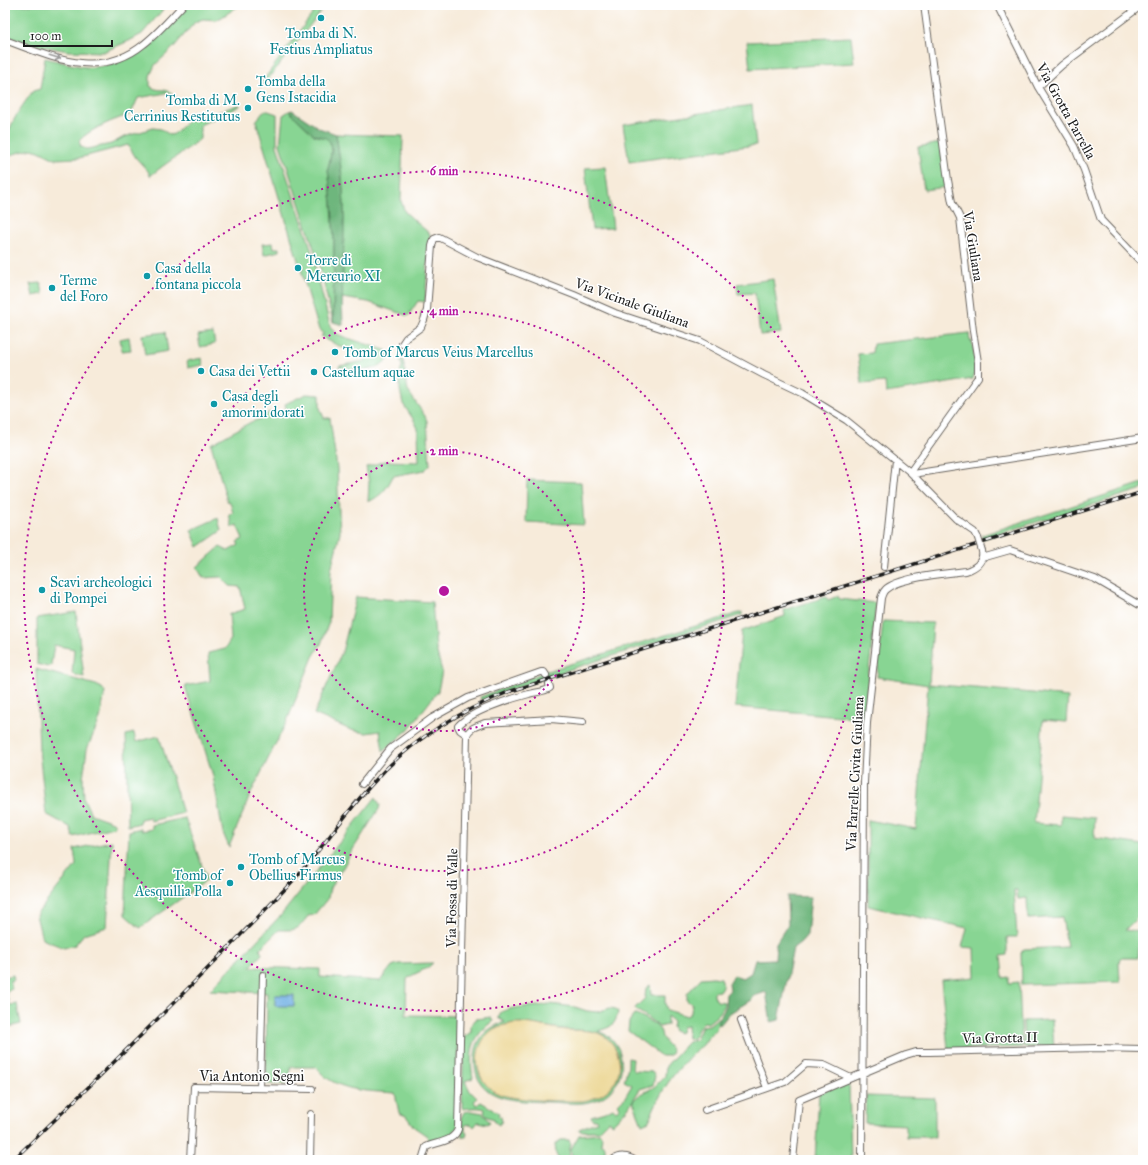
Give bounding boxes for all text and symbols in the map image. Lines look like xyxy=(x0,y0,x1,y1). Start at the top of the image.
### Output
marker: Tomba di N. Festius Ampliatus xyxy=(316,13,326,23)
scale bar xyxy=(24,22,112,48)
place label: Tomba di N. Festius Ampliatus xyxy=(269,25,373,58)
text: 100 m xyxy=(30,29,61,43)
one-way arrow xyxy=(48,54,61,61)
street label: Via Grotta Parrella xyxy=(1032,59,1099,162)
place label: Tomba della Gens Istacidia xyxy=(256,73,336,106)
marker: Tomba della Gens Istacidia xyxy=(243,84,253,94)
place label: Tomba di M. Cerrinius Restitutus xyxy=(124,92,240,125)
marker: Tomba di M. Cerrinius Restitutus xyxy=(243,103,253,113)
text: 6 min xyxy=(430,164,459,178)
street label: Via Giuliana xyxy=(959,209,987,282)
place label: Torre di Mercurio XI xyxy=(306,252,381,285)
place label: Casa della fontana piccola xyxy=(155,260,241,293)
marker: Torre di Mercurio XI xyxy=(293,263,303,273)
marker: Casa della fontana piccola xyxy=(142,271,152,281)
place label: Terme del Foro xyxy=(60,272,108,305)
street label: Via Vicinale Giuliana xyxy=(572,274,692,332)
marker: Terme del Foro xyxy=(47,283,57,293)
text: 4 min xyxy=(429,304,459,319)
place label: Tomb of Marcus Veius Marcellus xyxy=(343,344,533,361)
marker: Tomb of Marcus Veius Marcellus xyxy=(330,347,340,357)
place label: Casa dei Vettii xyxy=(209,363,291,380)
place label: Castellum aquae xyxy=(322,364,415,382)
marker: Casa dei Vettii xyxy=(196,366,206,376)
marker: Castellum aquae xyxy=(309,367,319,377)
place label: Casa degli amorini dorati xyxy=(222,388,305,421)
marker: Casa degli amorini dorati xyxy=(209,399,219,409)
text: 2 min xyxy=(430,444,459,458)
place label: Scavi archeologici di Pompei xyxy=(50,574,152,607)
centre of rings xyxy=(437,584,451,598)
marker: Scavi archeologici di Pompei xyxy=(37,585,47,595)
street label: Via Parrelle Civita Giuliana xyxy=(842,696,868,853)
street label: Via Fossa di Valle xyxy=(443,848,461,949)
place label: Tomb of Marcus Obellius Firmus xyxy=(249,851,345,884)
marker: Tomb of Marcus Obellius Firmus xyxy=(236,862,246,872)
place label: Tomb of Aesquillia Polla xyxy=(134,867,224,901)
marker: Tomb of Aesquillia Polla xyxy=(225,878,235,888)
street label: Via Grotta II xyxy=(961,1029,1038,1047)
street label: Via Antonio Segni xyxy=(199,1068,305,1085)

